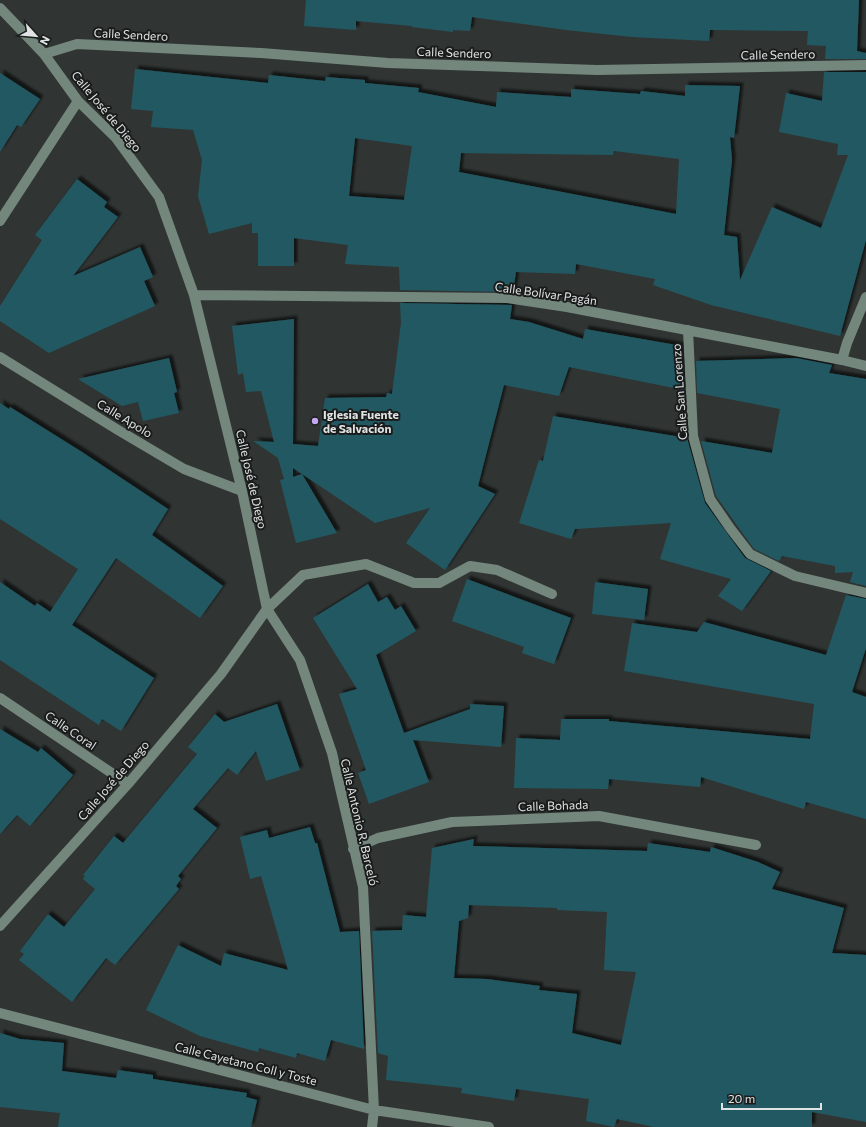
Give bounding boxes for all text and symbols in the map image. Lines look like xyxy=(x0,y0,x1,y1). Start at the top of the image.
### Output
north arrow xyxy=(16,16,56,56)
street label: Calle Sendero xyxy=(93,25,169,43)
text: N xyxy=(38,34,53,47)
street label: Calle Sendero xyxy=(417,44,491,60)
street label: Calle Sendero xyxy=(741,46,815,62)
street label: Calle José de Diego xyxy=(68,68,145,155)
street label: Calle Bolívar Pagán xyxy=(494,279,598,307)
street label: Calle San Lorenzo xyxy=(669,343,689,441)
street label: Calle Apolo xyxy=(95,396,155,440)
place label: Iglesia Fuente de Salvación xyxy=(323,407,399,435)
marker: Iglesia Fuente de Salvación xyxy=(310,416,320,426)
street label: Calle José de Diego xyxy=(233,428,270,530)
street label: Calle Coral xyxy=(43,708,99,752)
street label: Calle José de Diego xyxy=(75,737,152,823)
street label: Calle Antonio R. Barceló xyxy=(339,757,381,887)
street label: Calle Bohada xyxy=(518,797,588,813)
street label: Calle Cayetano Coll y Toste xyxy=(173,1039,319,1087)
scale bar xyxy=(722,1085,821,1111)
text: 20 m xyxy=(728,1091,755,1105)

